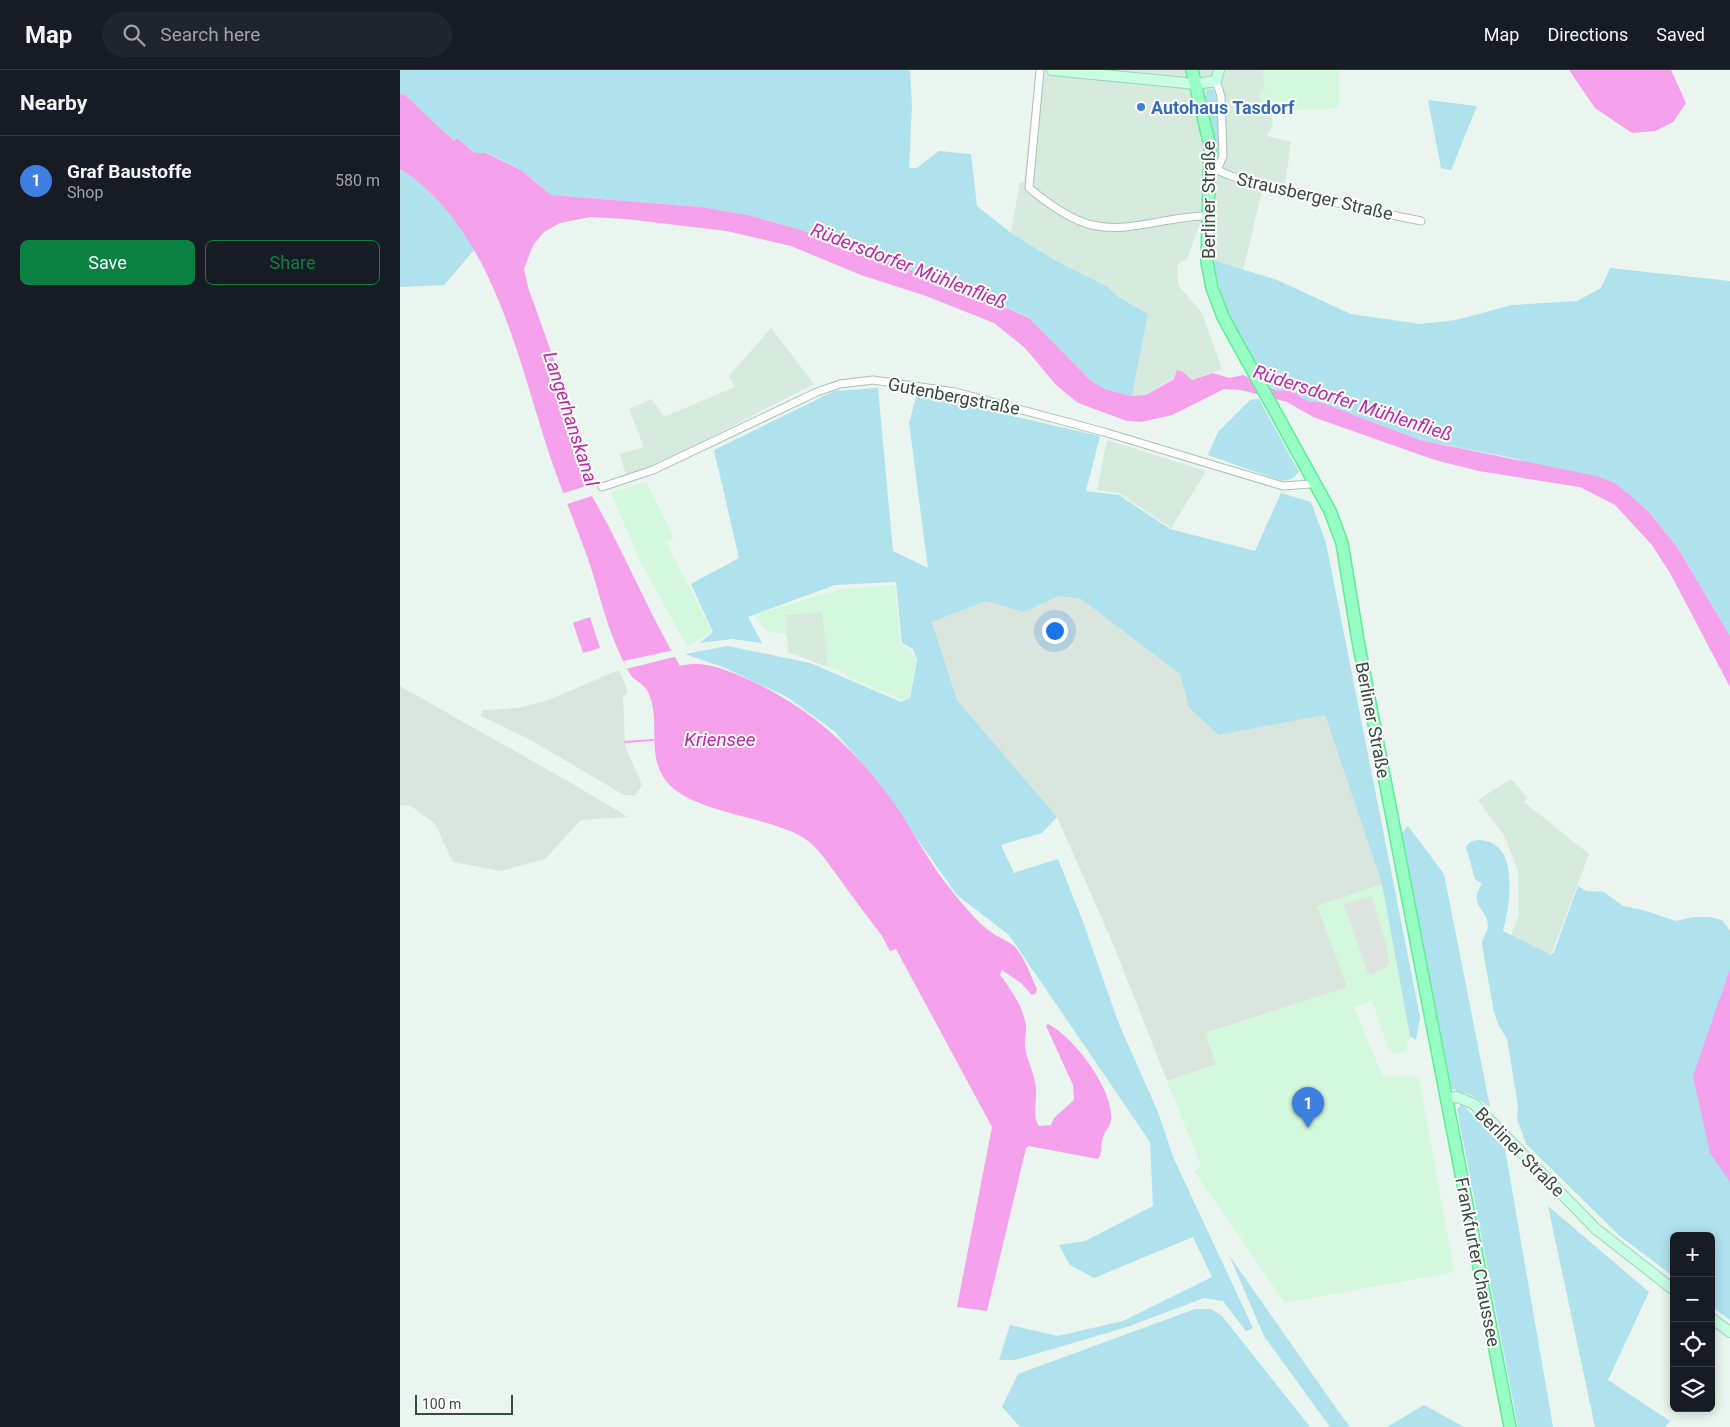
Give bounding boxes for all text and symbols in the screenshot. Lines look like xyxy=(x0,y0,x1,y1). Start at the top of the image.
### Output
search box xyxy=(102,12,452,57)
text: Map xyxy=(25,21,72,49)
icon: search xyxy=(120,21,148,49)
text: Search here xyxy=(160,23,260,46)
text: Map xyxy=(1484,24,1519,45)
text: Directions xyxy=(1547,24,1628,45)
text: Saved xyxy=(1656,24,1705,45)
text: Nearby xyxy=(20,91,87,115)
place label: Autohaus Tasdorf xyxy=(1151,97,1295,118)
marker: Autohaus Tasdorf xyxy=(1135,101,1147,113)
street label: Berliner Straße xyxy=(1198,141,1219,259)
text: Graf Baustoffe xyxy=(67,160,192,183)
street label: Strausberger Straße xyxy=(1235,168,1395,224)
text: 1 xyxy=(31,171,41,190)
text: 580 m xyxy=(335,171,380,190)
text: Shop xyxy=(67,183,103,202)
water label: Rüdersdorfer Mühlenfließ xyxy=(808,218,1010,314)
button: Save xyxy=(20,240,195,285)
button: Share xyxy=(205,240,380,285)
water label: Langerhanskanal xyxy=(538,349,604,490)
water label: Rüdersdorfer Mühlenfließ xyxy=(1250,360,1456,446)
street label: Gutenbergstraße xyxy=(886,373,1022,419)
your location xyxy=(1042,618,1068,644)
street label: Berliner Straße xyxy=(1351,660,1395,780)
water label: Kriensee xyxy=(684,728,756,751)
pin: 1 xyxy=(1292,1087,1324,1128)
street label: Berliner Straße xyxy=(1471,1103,1569,1201)
street label: Frankfurter Chaussee xyxy=(1451,1176,1505,1348)
map controls xyxy=(1670,1232,1715,1412)
button: + xyxy=(1670,1232,1715,1277)
button: − xyxy=(1670,1277,1715,1322)
button: locate xyxy=(1670,1322,1715,1367)
button: layers xyxy=(1670,1367,1715,1412)
scale bar xyxy=(415,1392,512,1415)
text: 100 m xyxy=(422,1396,461,1412)

